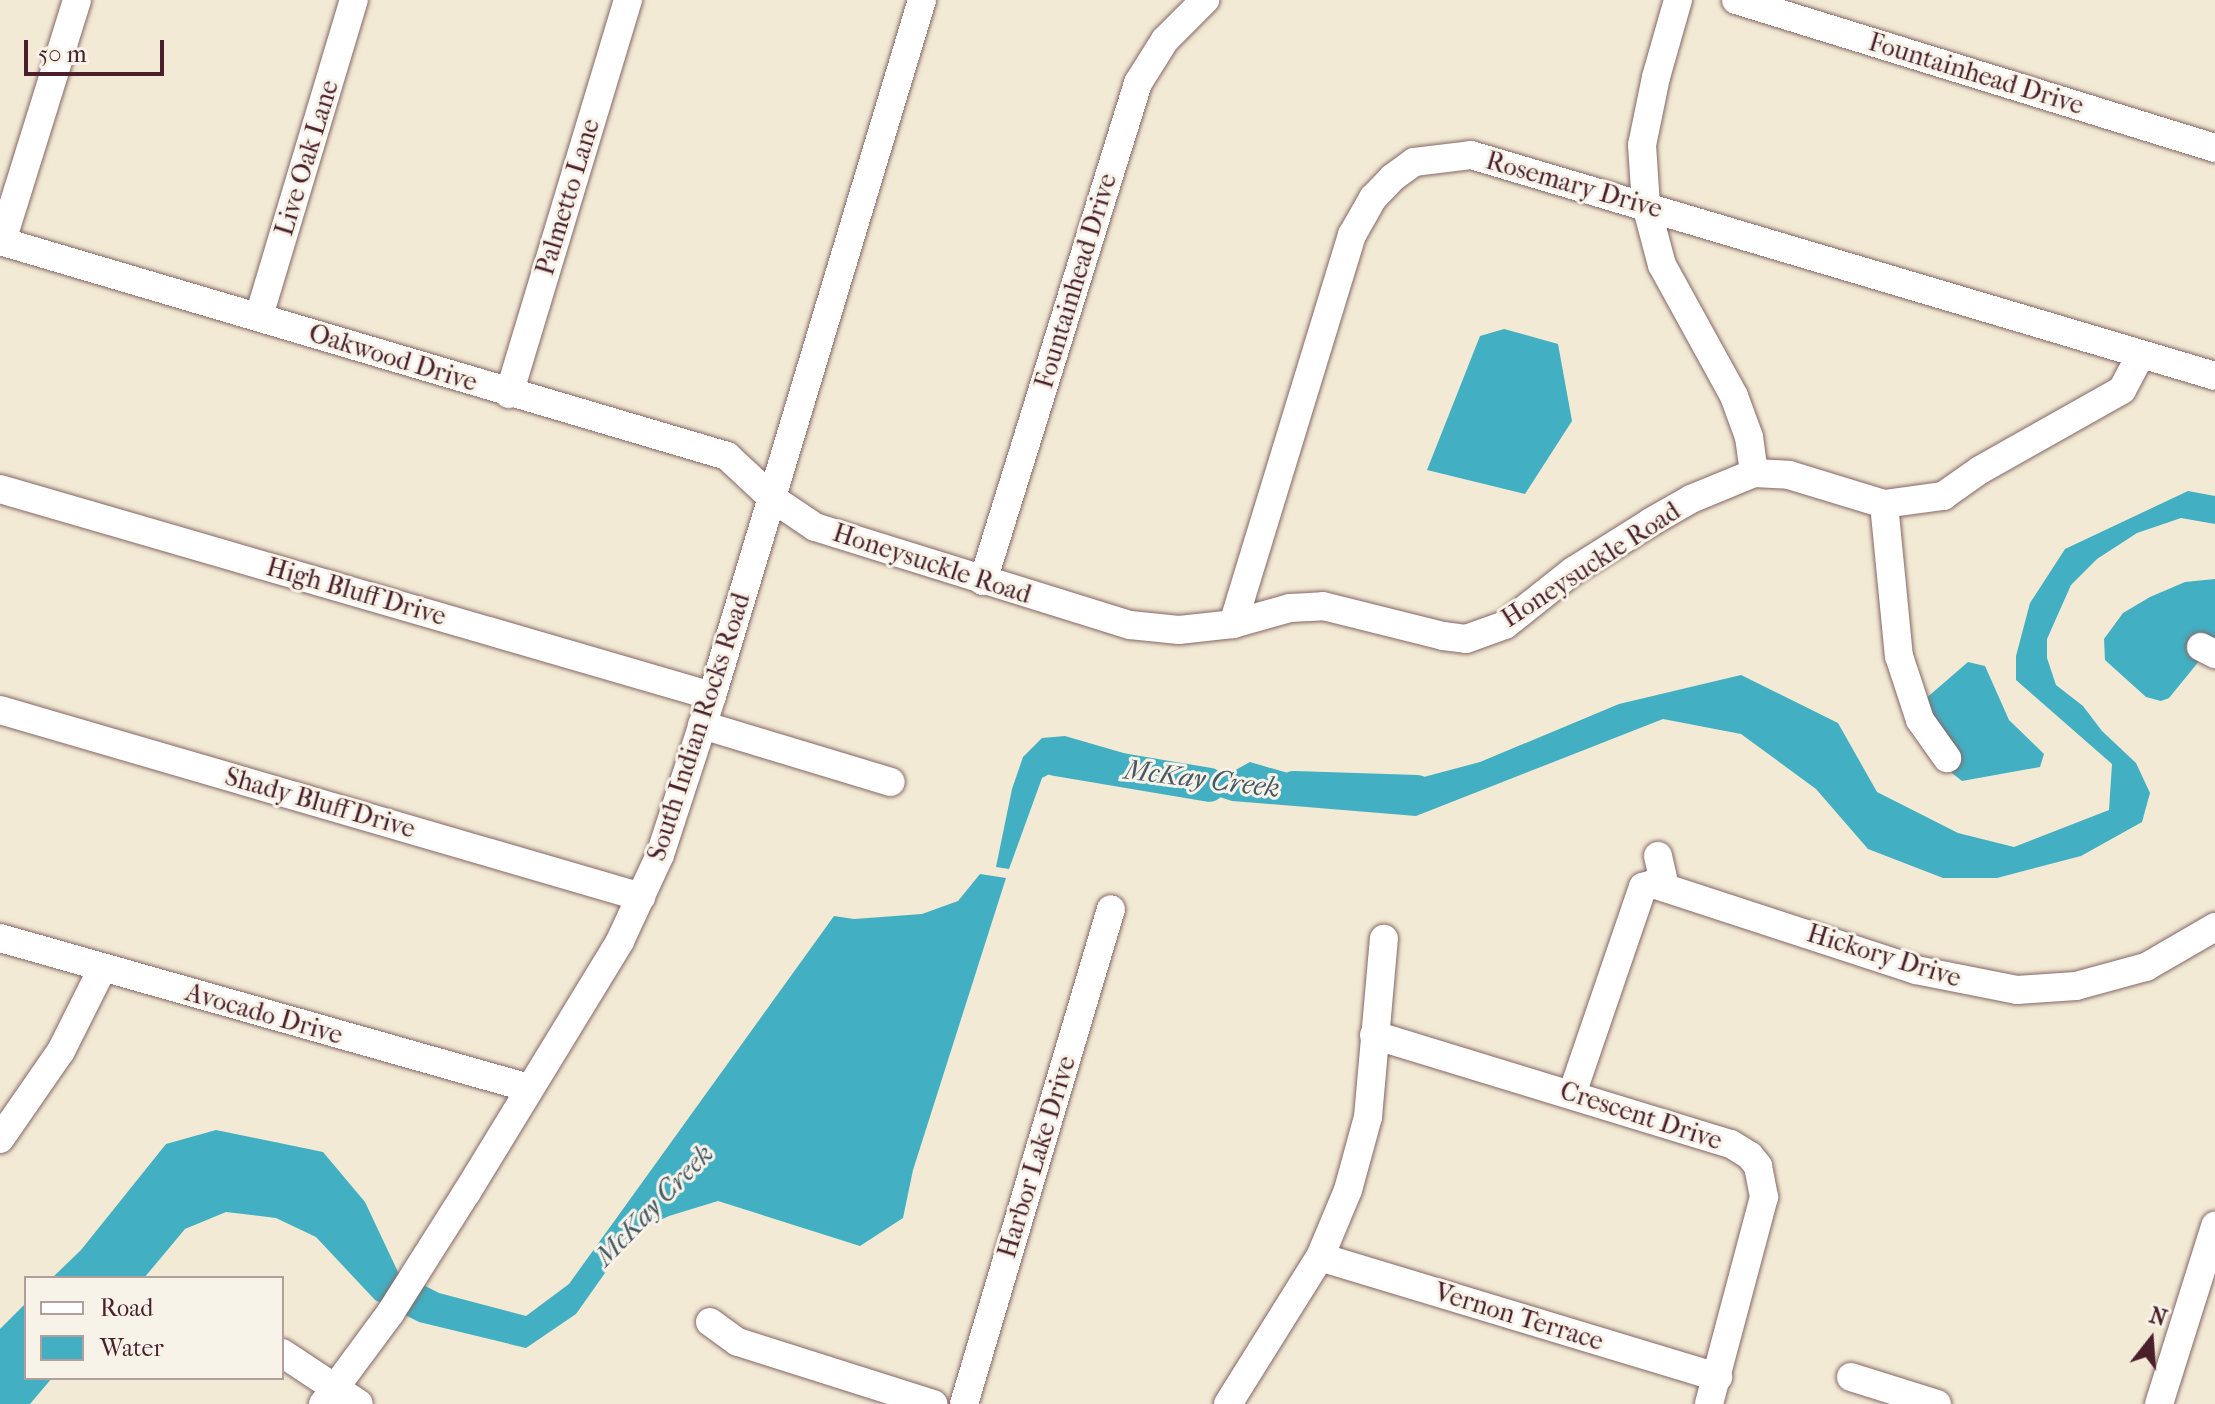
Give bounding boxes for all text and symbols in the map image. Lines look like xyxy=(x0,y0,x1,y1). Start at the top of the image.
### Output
scale bar xyxy=(28,24,168,74)
street label: Fountainhead Drive xyxy=(1865,26,2087,122)
text: 50 m xyxy=(38,40,87,68)
street label: Live Oak Lane xyxy=(269,76,345,240)
street label: Palmetto Lane xyxy=(529,115,607,279)
street label: Rosemary Drive xyxy=(1482,145,1666,225)
street label: Fountainhead Drive xyxy=(1028,170,1124,392)
street label: Oakwood Drive xyxy=(305,318,481,398)
street label: Honeysuckle Road xyxy=(1496,496,1686,634)
street label: Honeysuckle Road xyxy=(829,517,1035,611)
street label: High Bluff Drive xyxy=(263,551,449,633)
street label: South Indian Rocks Road xyxy=(641,589,757,865)
water label: McKay Creek xyxy=(1122,753,1282,805)
street label: Shady Bluff Drive xyxy=(221,761,419,845)
street label: Hickory Drive xyxy=(1803,918,1965,994)
street label: Avocado Drive xyxy=(182,977,346,1051)
street label: Harbor Lake Drive xyxy=(991,1052,1083,1262)
street label: Crescent Drive xyxy=(1556,1075,1726,1157)
water label: McKay Creek xyxy=(588,1137,720,1273)
legend xyxy=(24,1276,284,1380)
street label: Vernon Terrace xyxy=(1431,1277,1607,1357)
text: Road xyxy=(100,1294,153,1322)
north arrow xyxy=(2111,1300,2191,1380)
text: N xyxy=(2146,1302,2170,1332)
text: Water xyxy=(100,1334,164,1362)

